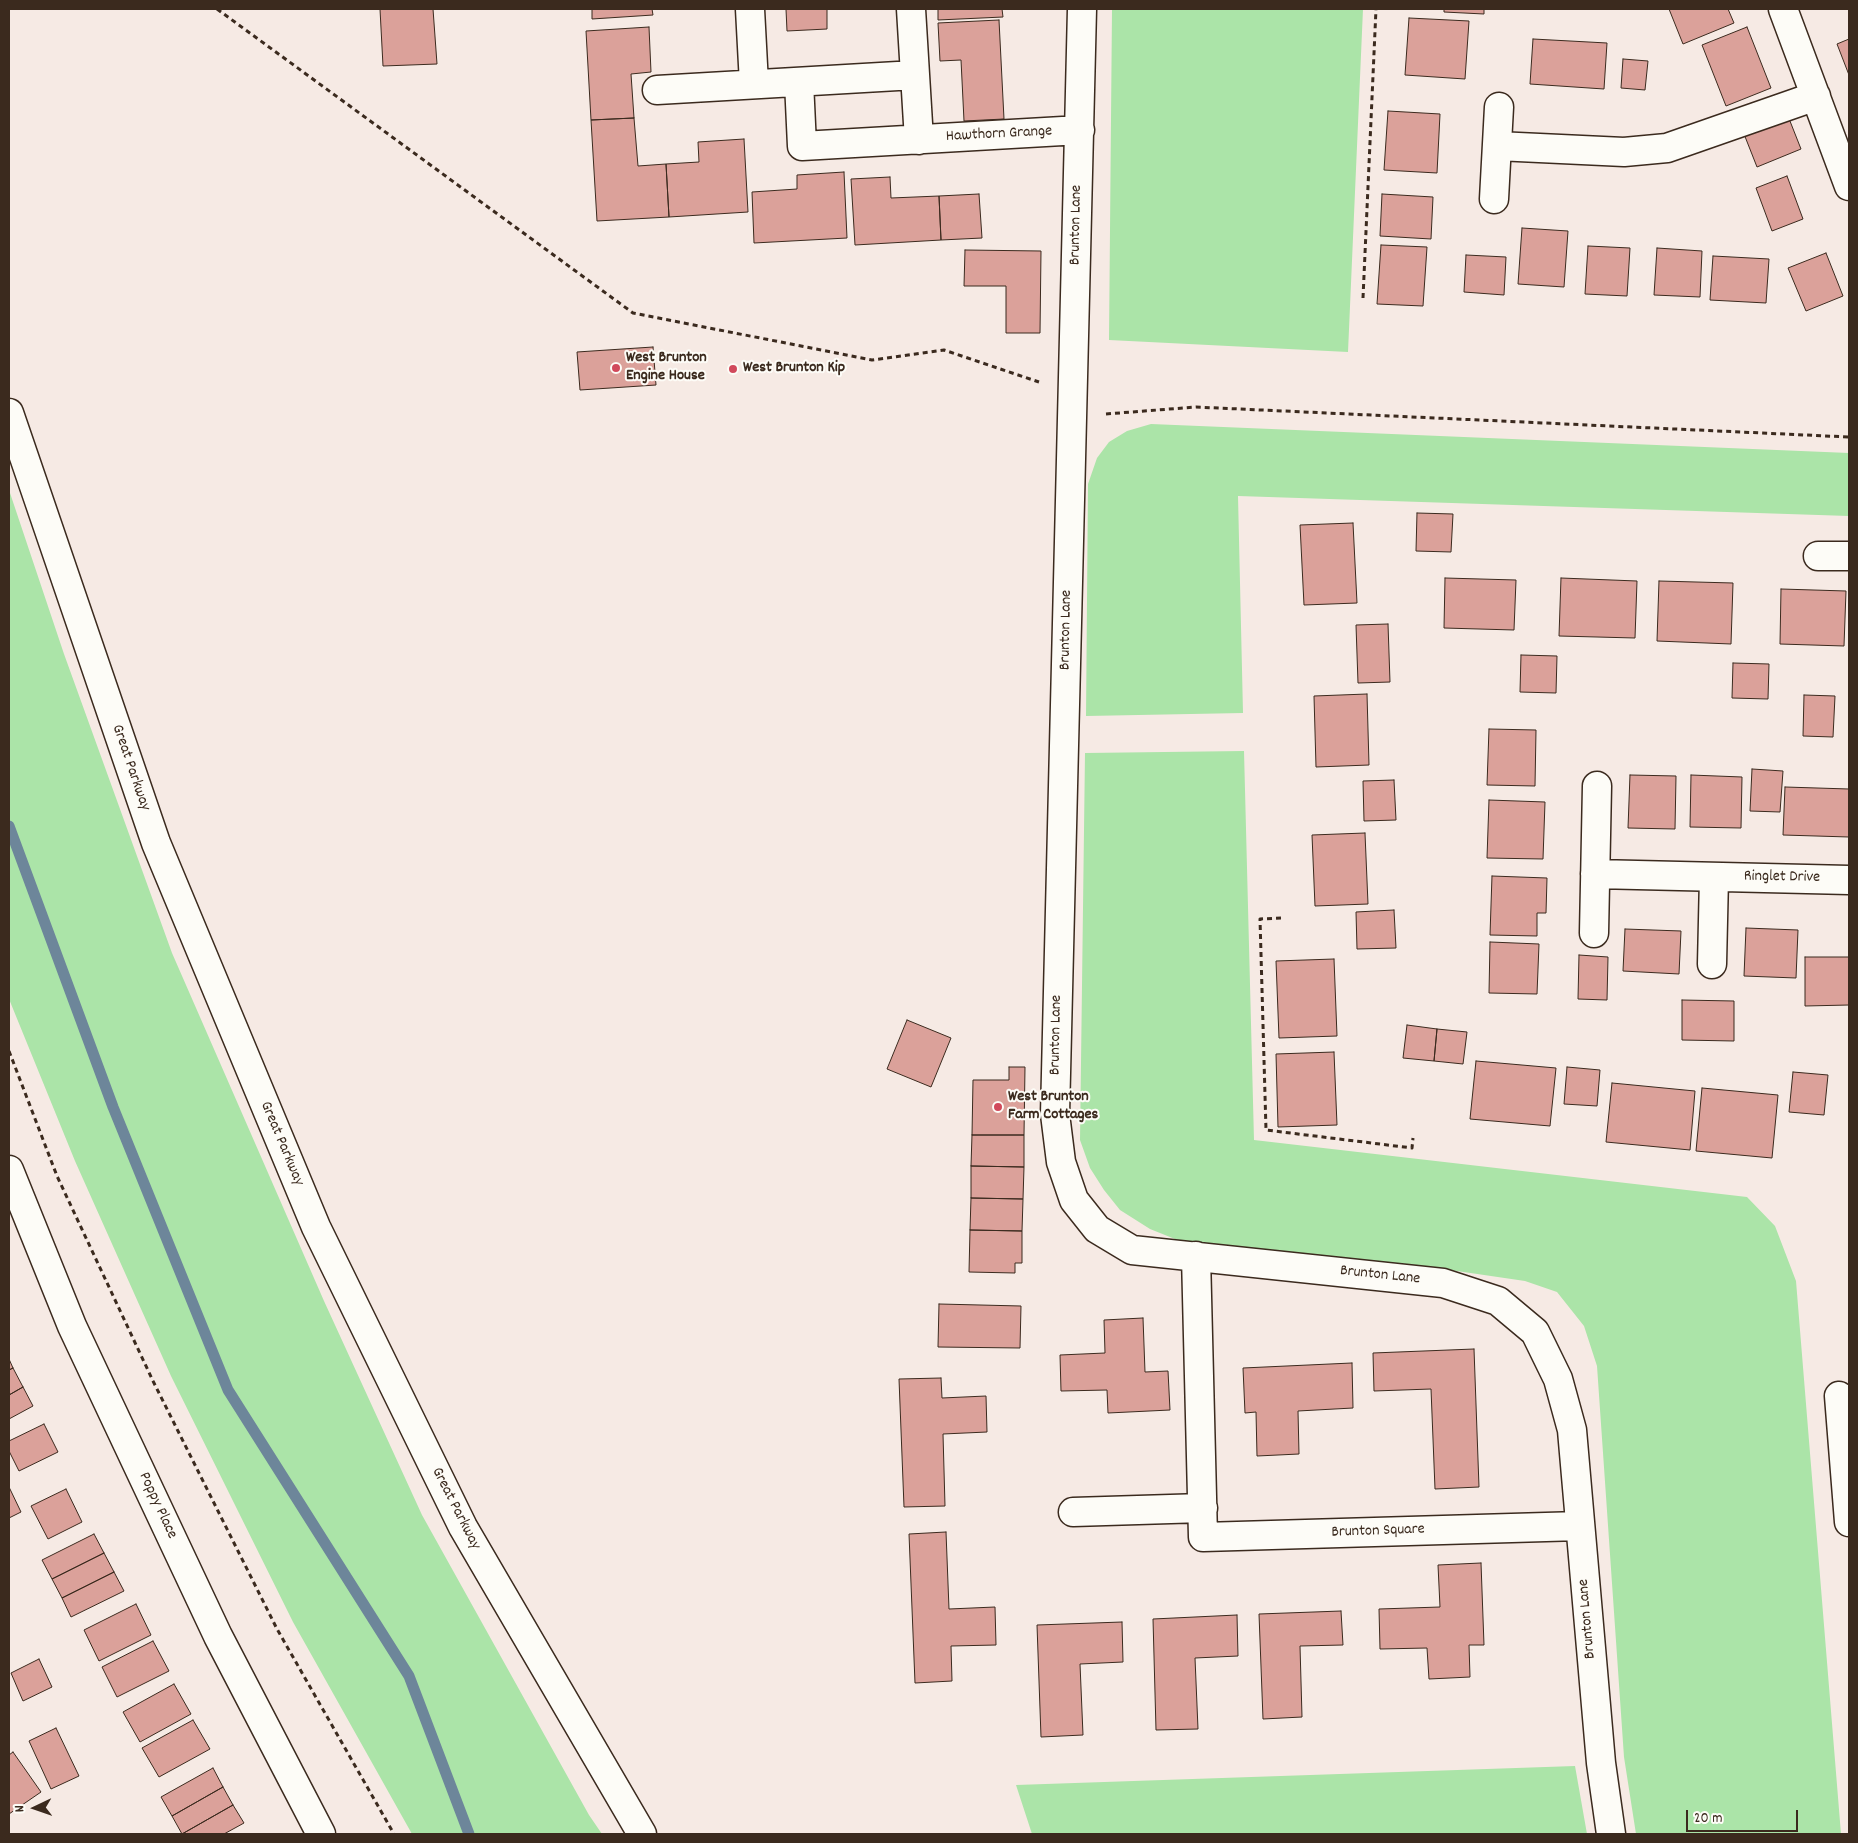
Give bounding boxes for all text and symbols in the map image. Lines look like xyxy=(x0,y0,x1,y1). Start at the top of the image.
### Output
street label: Hawthorn Grange xyxy=(945,123,1053,147)
street label: Brunton Lane xyxy=(1067,185,1087,265)
place label: West Brunton Engine House xyxy=(626,349,707,387)
place label: West Brunton Kip xyxy=(743,359,845,379)
marker: West Brunton Engine House xyxy=(610,362,622,374)
marker: West Brunton Kip xyxy=(727,363,739,375)
street label: Brunton Lane xyxy=(1057,590,1077,670)
street label: Great Parkway xyxy=(106,722,154,814)
street label: Ringlet Drive xyxy=(1744,868,1820,888)
street label: Brunton Lane xyxy=(1047,995,1067,1075)
place label: West Brunton Farm Cottages xyxy=(1008,1088,1098,1126)
street label: Great Parkway xyxy=(255,1099,307,1189)
marker: West Brunton Farm Cottages xyxy=(992,1101,1004,1113)
street label: Brunton Lane xyxy=(1339,1262,1421,1290)
street label: Great Parkway xyxy=(426,1465,484,1553)
street label: Poppy Place xyxy=(133,1470,181,1542)
street label: Brunton Square xyxy=(1331,1521,1425,1543)
street label: Brunton Lane xyxy=(1575,1578,1601,1660)
north arrow xyxy=(10,1783,60,1833)
scale bar xyxy=(1688,1800,1800,1832)
text: N xyxy=(10,1805,30,1813)
text: 20 m xyxy=(1694,1808,1722,1830)

